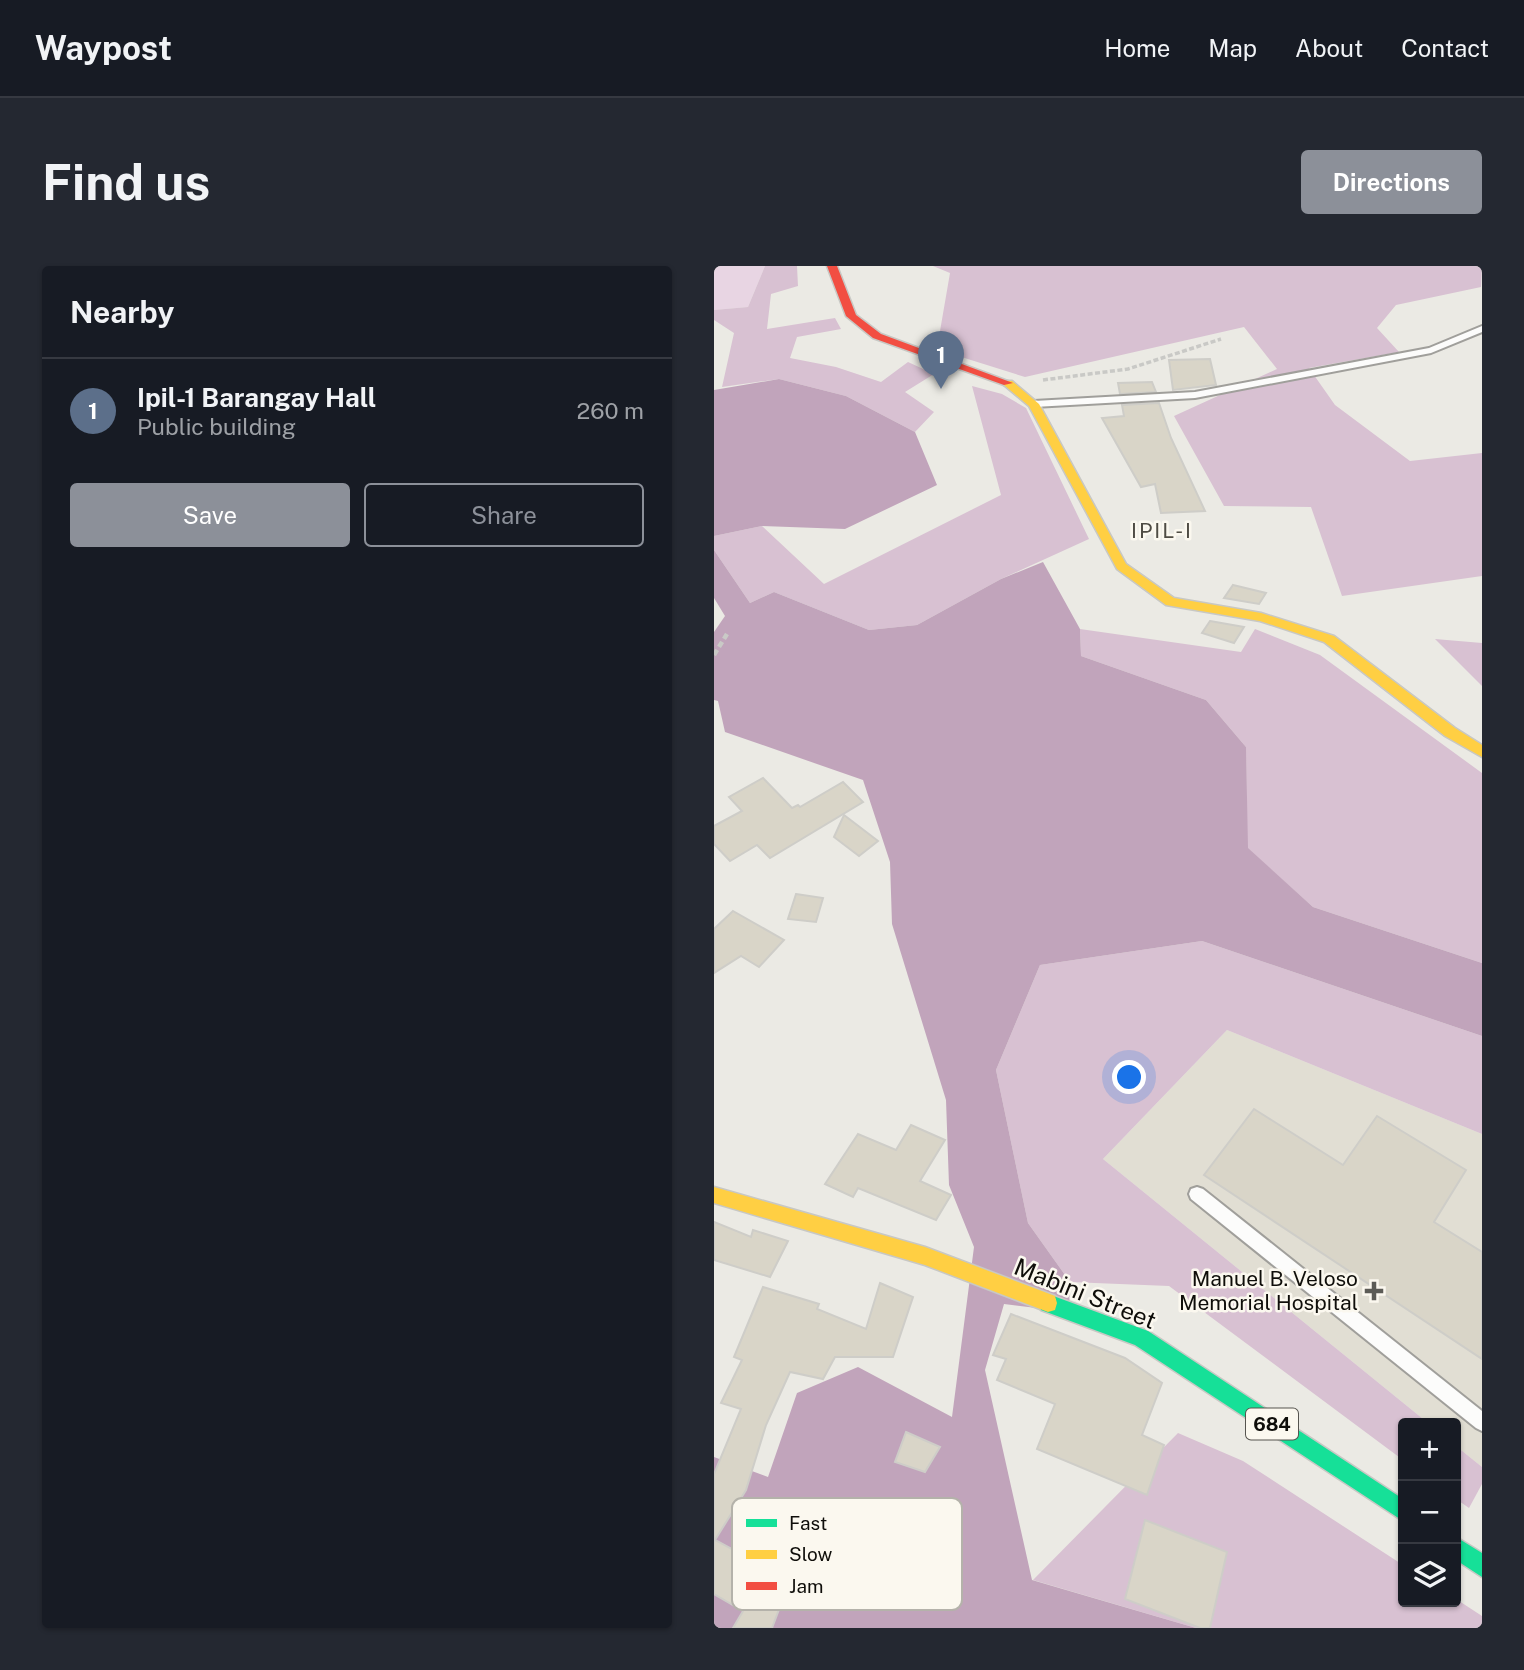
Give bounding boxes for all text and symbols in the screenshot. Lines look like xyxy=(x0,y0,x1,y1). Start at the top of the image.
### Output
text: Waypost xyxy=(35,29,172,67)
text: Home xyxy=(1104,34,1170,62)
text: Map xyxy=(1208,34,1257,62)
text: About xyxy=(1295,34,1363,62)
text: Contact xyxy=(1401,34,1489,62)
button: Directions xyxy=(1301,150,1482,214)
text: Find us xyxy=(42,153,210,211)
text: Nearby xyxy=(70,294,174,330)
pin: 1 xyxy=(918,331,964,389)
text: Ipil-1 Barangay Hall xyxy=(137,382,376,413)
text: 1 xyxy=(88,397,98,424)
text: 260 m xyxy=(577,397,644,424)
text: Public building xyxy=(137,413,296,440)
button: Save xyxy=(70,483,350,547)
button: Share xyxy=(364,483,644,547)
district label: IPIL-I xyxy=(1131,518,1193,543)
your location xyxy=(1112,1060,1146,1094)
street label: Mabini Street xyxy=(1010,1252,1160,1334)
place label: Manuel B. Veloso Memorial Hospital xyxy=(1179,1266,1358,1315)
marker: Manuel B. Veloso Memorial Hospital xyxy=(1364,1281,1384,1301)
road number: 684 xyxy=(1246,1408,1298,1440)
map controls xyxy=(1398,1418,1461,1607)
button: + xyxy=(1398,1418,1461,1481)
button: − xyxy=(1398,1481,1461,1544)
legend xyxy=(732,1498,962,1610)
text: Fast xyxy=(789,1512,827,1534)
text: Slow xyxy=(789,1543,833,1565)
button: layers xyxy=(1398,1544,1461,1607)
text: Jam xyxy=(789,1575,823,1597)

